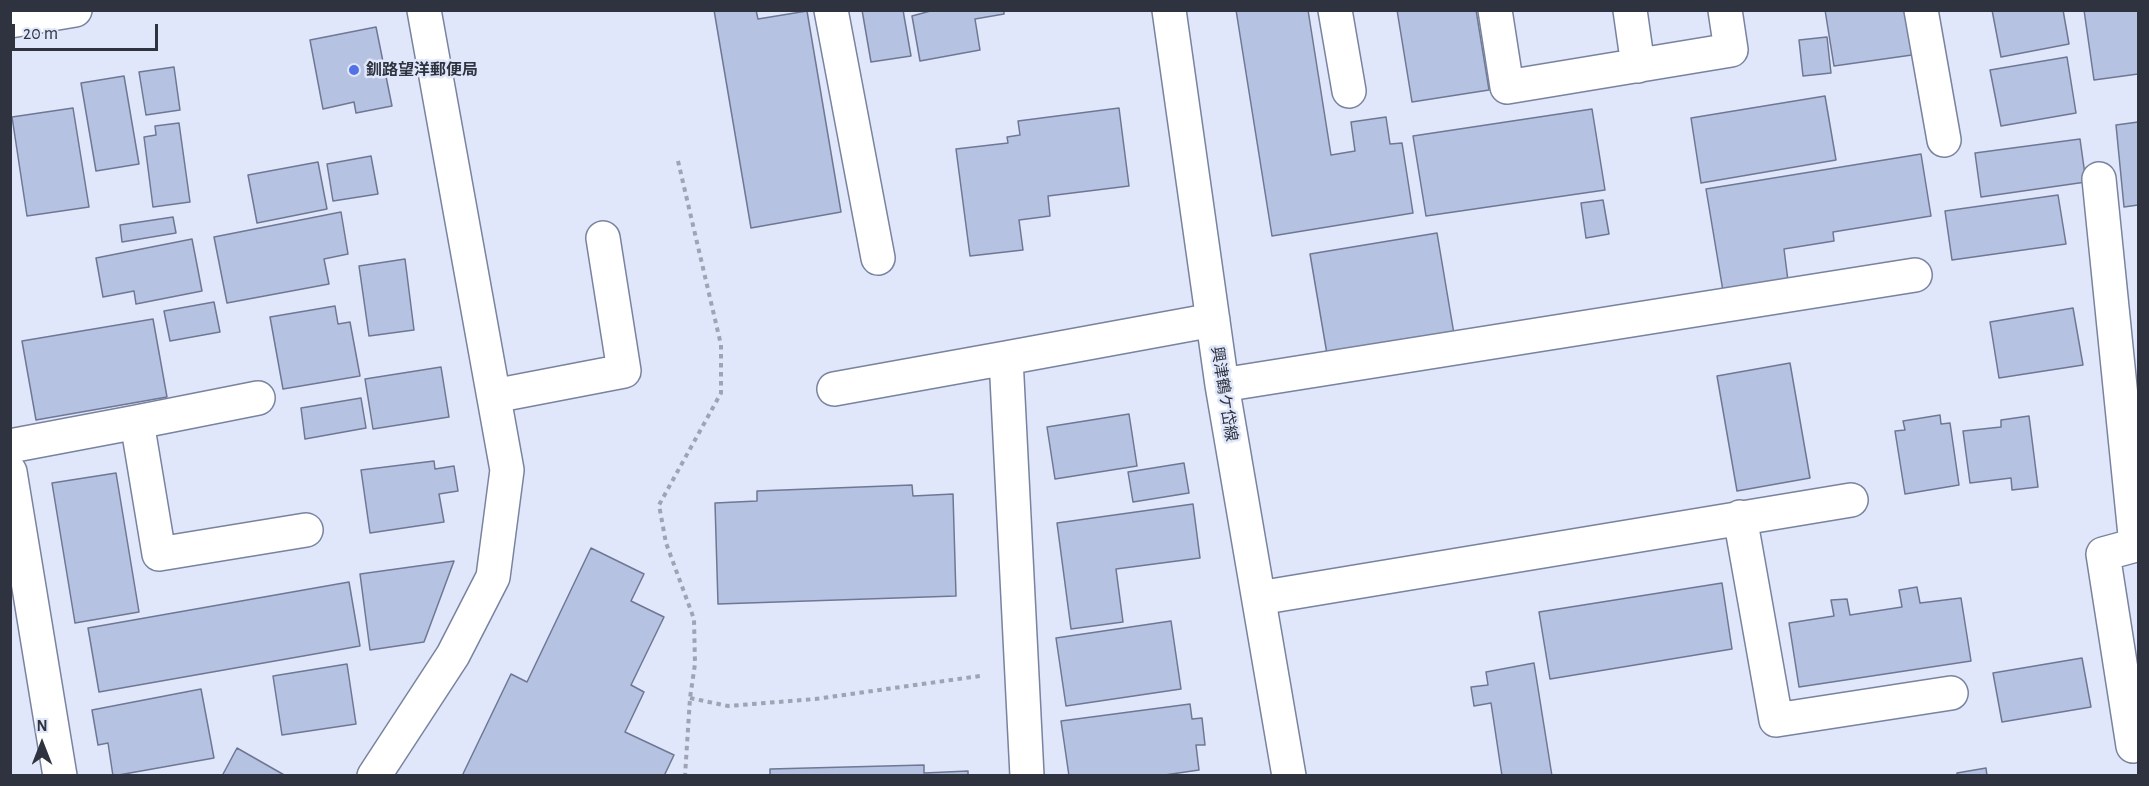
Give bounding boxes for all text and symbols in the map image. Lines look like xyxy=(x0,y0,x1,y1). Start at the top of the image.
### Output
scale bar xyxy=(15,12,160,50)
text: 20 m xyxy=(23,25,58,43)
place label: 釧路望洋郵便局 xyxy=(366,60,478,80)
marker: 釧路望洋郵便局 xyxy=(347,63,361,77)
street label: 興津鶴ケ岱線 xyxy=(1207,345,1241,443)
north arrow xyxy=(12,714,72,774)
text: N xyxy=(36,718,48,734)

